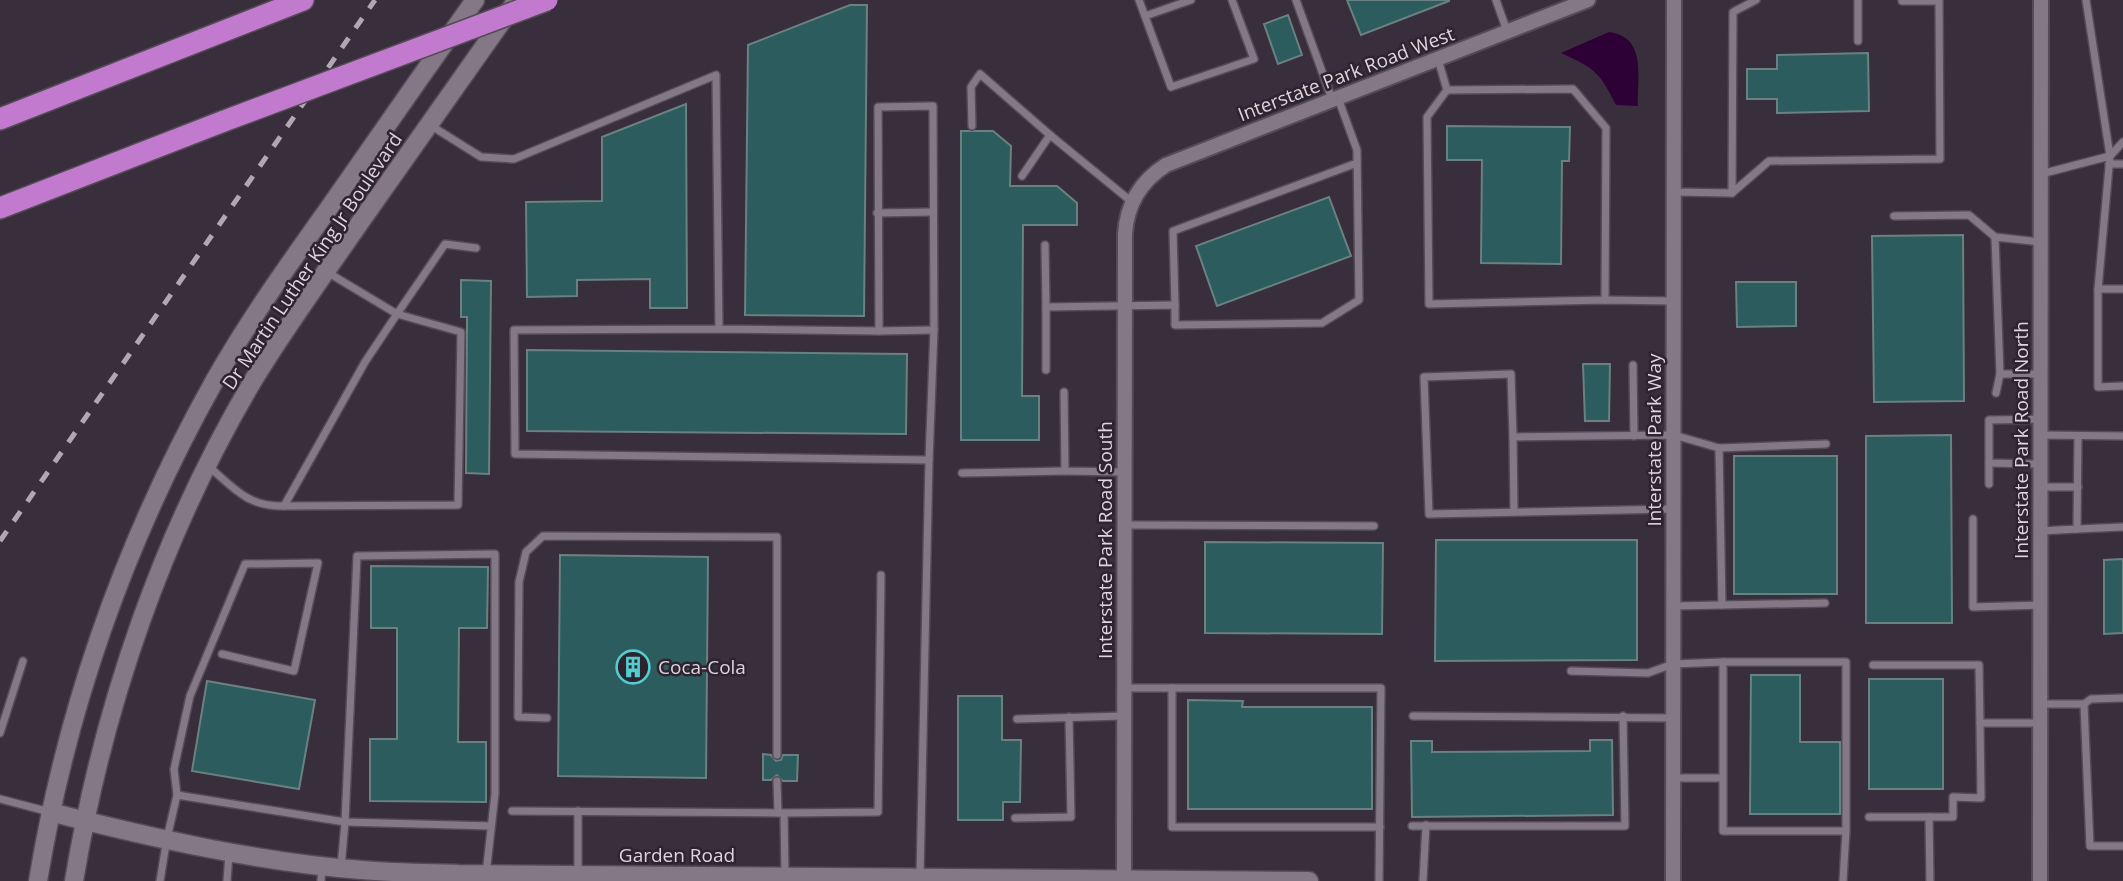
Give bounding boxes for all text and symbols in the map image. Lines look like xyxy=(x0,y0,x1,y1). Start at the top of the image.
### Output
street label: Interstate Park Road West xyxy=(1234,21,1458,127)
street label: Dr Martin Luther King Jr Boulevard xyxy=(216,127,408,395)
street label: Interstate Park Road North xyxy=(2008,321,2034,559)
street label: Interstate Park Way xyxy=(1641,353,1667,527)
street label: Interstate Park Road South xyxy=(1092,421,1118,659)
building icon: Coca-Cola xyxy=(614,648,652,686)
place label: Coca-Cola xyxy=(658,654,746,680)
street label: Garden Road xyxy=(619,842,735,868)

